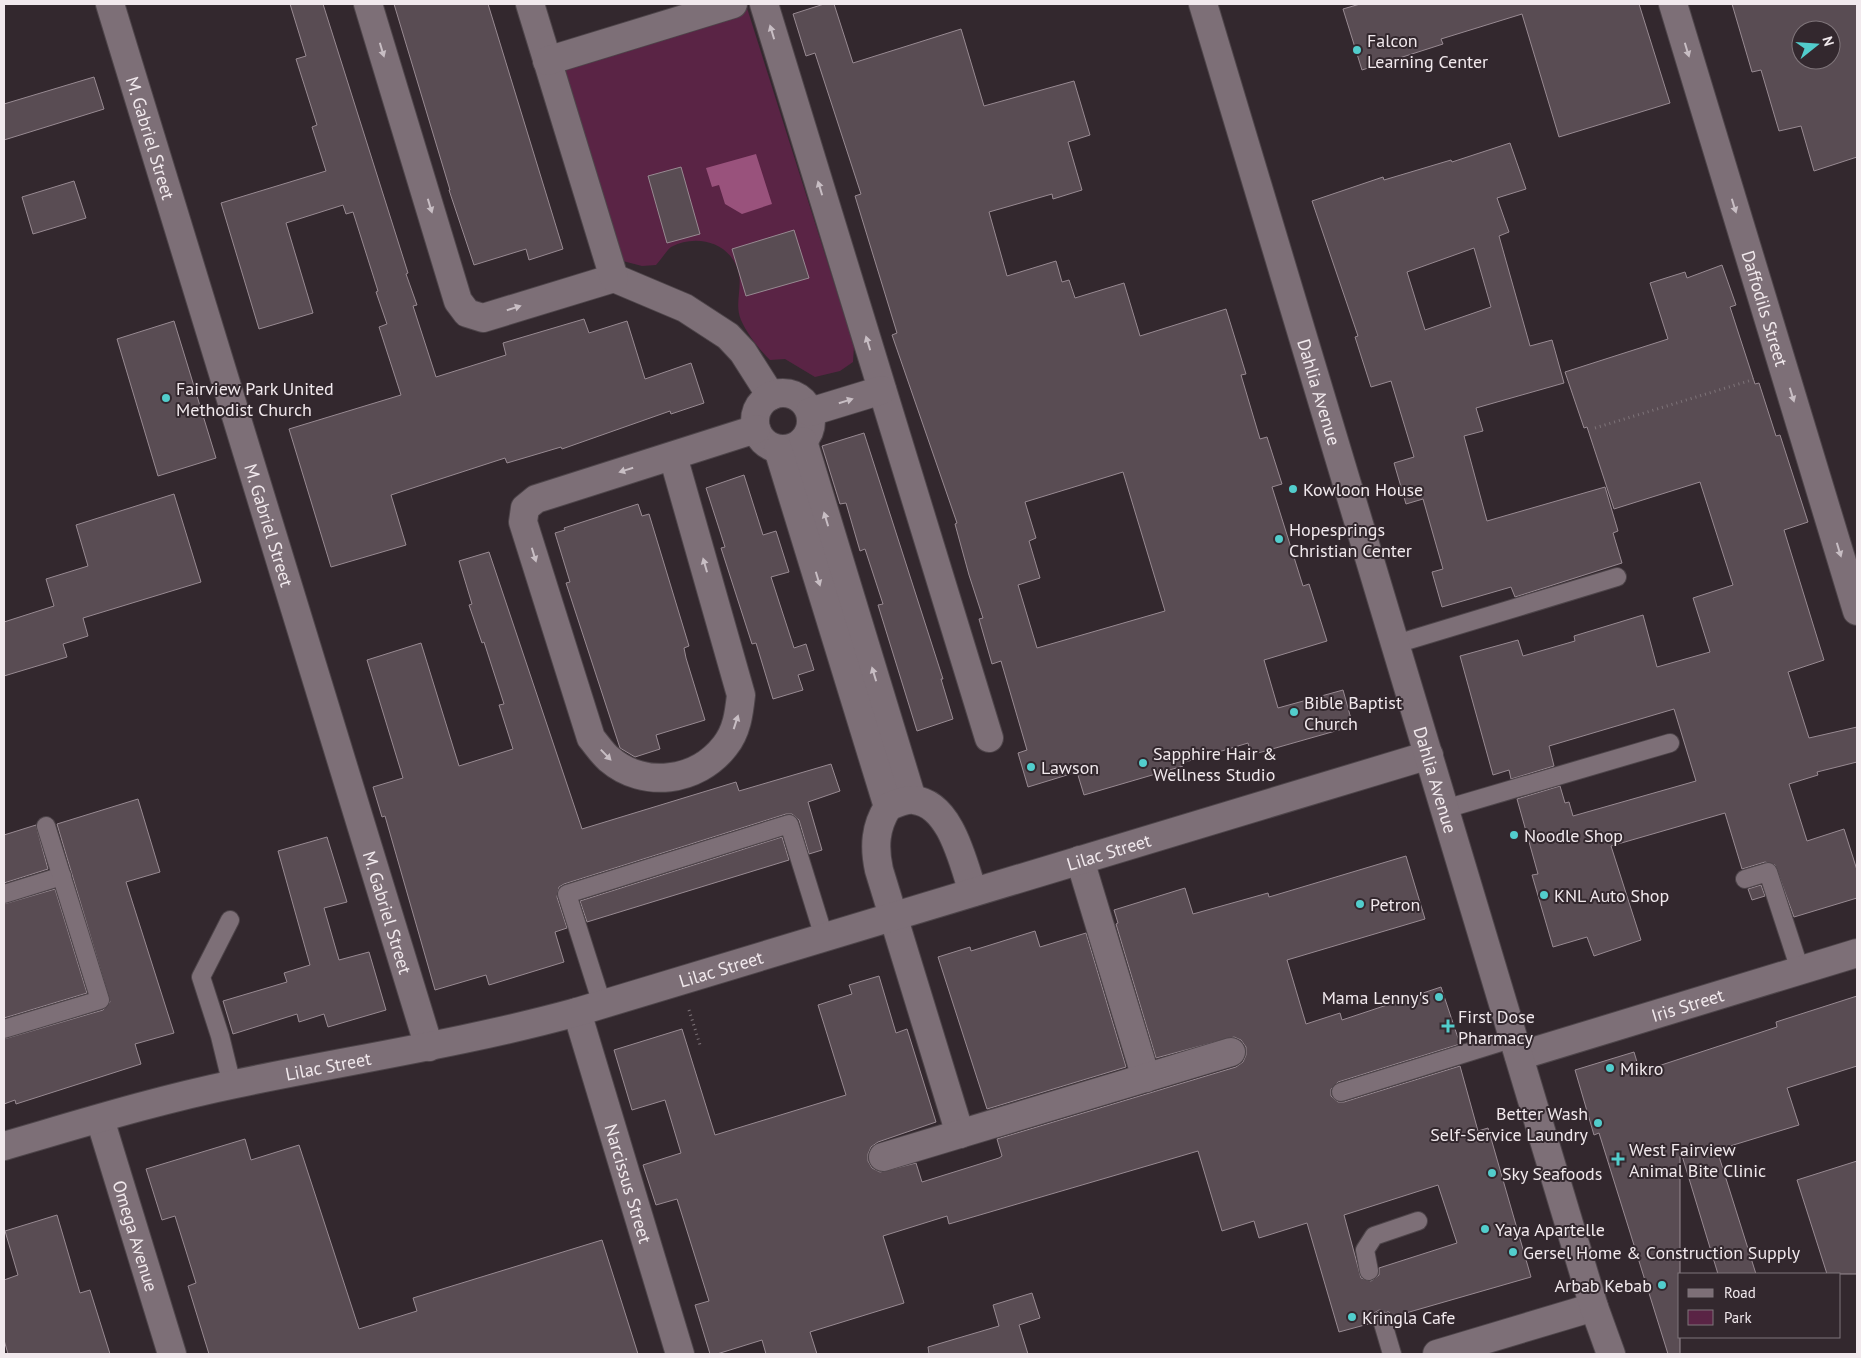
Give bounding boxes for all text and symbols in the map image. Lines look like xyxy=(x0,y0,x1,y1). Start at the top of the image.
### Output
north arrow xyxy=(1791,20,1841,70)
one-way arrow xyxy=(768,25,776,40)
place label: Falcon Learning Center xyxy=(1367,29,1488,73)
text: N xyxy=(1818,34,1838,48)
one-way arrow xyxy=(379,43,387,58)
one-way arrow xyxy=(1684,43,1692,58)
marker: Falcon Learning Center xyxy=(1351,44,1363,56)
street label: M. Gabriel Street xyxy=(121,74,181,202)
one-way arrow xyxy=(816,180,824,195)
one-way arrow xyxy=(426,199,434,214)
one-way arrow xyxy=(1731,199,1739,214)
street label: Daffodils Street xyxy=(1737,248,1794,369)
one-way arrow xyxy=(506,304,521,312)
one-way arrow xyxy=(864,335,872,350)
street label: Dahlia Avenue xyxy=(1293,336,1346,448)
place label: Fairview Park United Methodist Church xyxy=(176,377,334,421)
one-way arrow xyxy=(1788,388,1796,403)
marker: Fairview Park United Methodist Church xyxy=(160,392,172,404)
one-way arrow xyxy=(839,397,854,405)
street label: M. Gabriel Street xyxy=(240,461,299,589)
one-way arrow xyxy=(619,467,634,475)
place label: Kowloon House xyxy=(1303,478,1423,501)
marker: Kowloon House xyxy=(1287,483,1299,495)
one-way arrow xyxy=(822,511,830,526)
place label: Hopesprings Christian Center xyxy=(1289,518,1412,562)
marker: Hopesprings Christian Center xyxy=(1273,533,1285,545)
one-way arrow xyxy=(1835,543,1843,558)
one-way arrow xyxy=(530,548,538,563)
one-way arrow xyxy=(701,558,709,573)
one-way arrow xyxy=(815,572,823,587)
one-way arrow xyxy=(869,666,877,681)
place label: Bible Baptist Church xyxy=(1304,691,1402,735)
marker: Bible Baptist Church xyxy=(1288,706,1300,718)
one-way arrow xyxy=(733,715,740,730)
street label: Dahlia Avenue xyxy=(1409,724,1463,836)
place label: Sapphire Hair & Wellness Studio xyxy=(1153,742,1277,786)
one-way arrow xyxy=(600,748,612,760)
place label: Lawson xyxy=(1041,756,1099,779)
marker: Sapphire Hair & Wellness Studio xyxy=(1137,757,1149,769)
marker: Lawson xyxy=(1025,761,1037,773)
place label: Noodle Shop xyxy=(1524,824,1623,847)
street label: Lilac Street xyxy=(1064,828,1153,875)
marker: Noodle Shop xyxy=(1508,829,1520,841)
street label: M. Gabriel Street xyxy=(358,848,417,977)
place label: KNL Auto Shop xyxy=(1554,884,1669,907)
marker: KNL Auto Shop xyxy=(1538,889,1550,901)
place label: Petron xyxy=(1370,893,1420,916)
marker: Petron xyxy=(1354,898,1366,910)
street label: Lilac Street xyxy=(676,945,766,992)
street label: Iris Street xyxy=(1648,983,1726,1027)
place label: Mama Lenny's xyxy=(1322,986,1429,1009)
marker: Mama Lenny's xyxy=(1433,991,1445,1003)
place label: First Dose Pharmacy xyxy=(1458,1005,1535,1049)
marker: First Dose Pharmacy xyxy=(1442,1020,1454,1032)
street label: Lilac Street xyxy=(283,1046,373,1085)
place label: Mikro xyxy=(1620,1057,1663,1080)
marker: Mikro xyxy=(1604,1062,1616,1074)
place label: Better Wash Self-Service Laundry xyxy=(1430,1102,1589,1146)
marker: Better Wash Self-Service Laundry xyxy=(1592,1117,1604,1129)
street label: Narcissus Street xyxy=(600,1121,657,1246)
place label: West Fairview Animal Bite Clinic xyxy=(1629,1138,1766,1182)
marker: West Fairview Animal Bite Clinic xyxy=(1611,1152,1625,1166)
place label: Sky Seafoods xyxy=(1502,1162,1602,1185)
marker: Sky Seafoods xyxy=(1486,1167,1498,1179)
street label: Omega Avenue xyxy=(108,1177,164,1294)
place label: Yaya Apartelle xyxy=(1495,1218,1605,1241)
marker: Yaya Apartelle xyxy=(1479,1223,1491,1235)
place label: Gersel Home & Construction Supply xyxy=(1523,1241,1801,1264)
marker: Gersel Home & Construction Supply xyxy=(1507,1246,1519,1258)
legend xyxy=(1678,1273,1841,1338)
place label: Arbab Kebab xyxy=(1555,1274,1652,1297)
marker: Arbab Kebab xyxy=(1656,1279,1668,1291)
text: Road xyxy=(1724,1283,1756,1302)
place label: Kringla Cafe xyxy=(1362,1306,1456,1329)
text: Park xyxy=(1724,1308,1752,1327)
marker: Kringla Cafe xyxy=(1346,1311,1358,1323)

